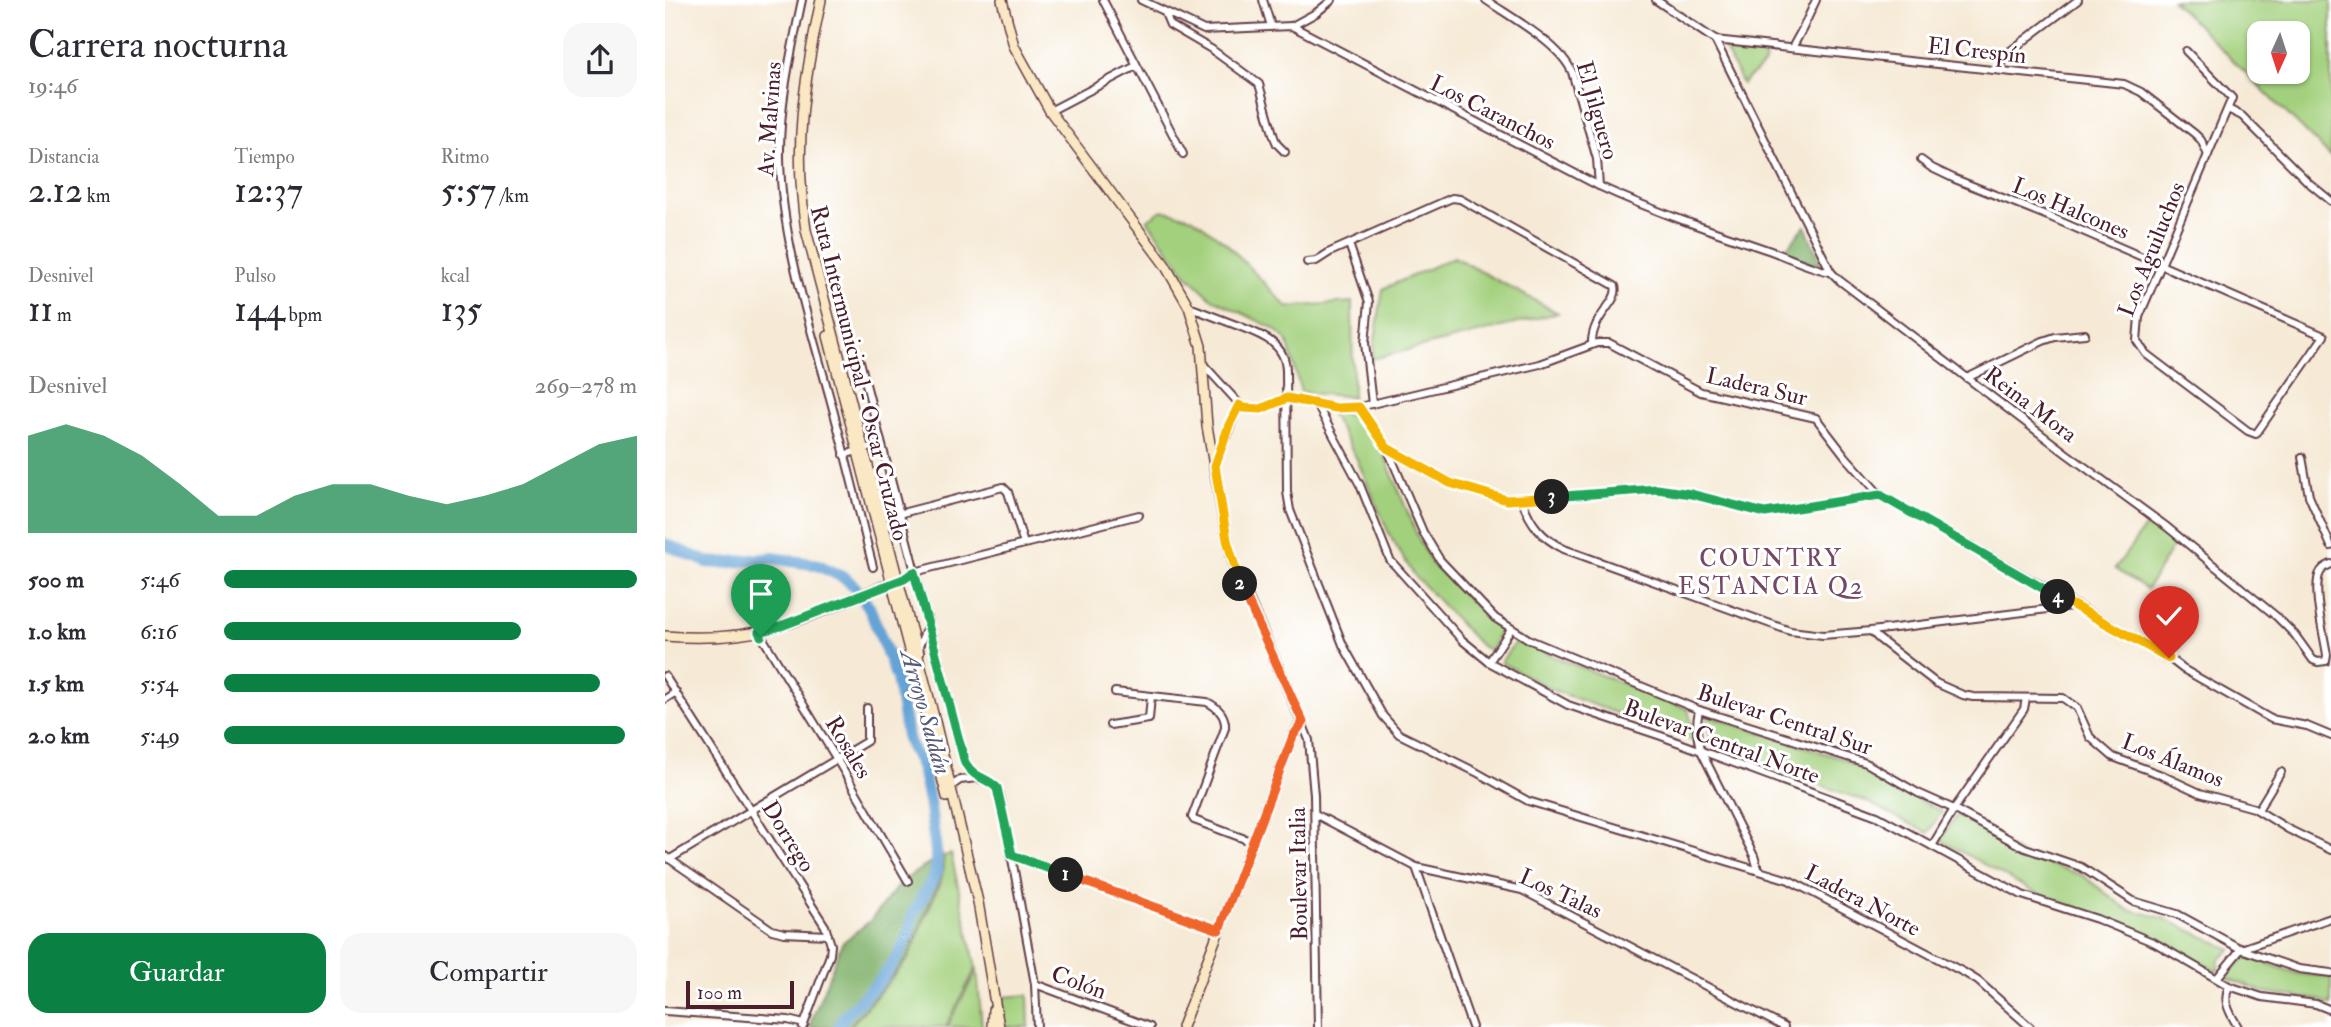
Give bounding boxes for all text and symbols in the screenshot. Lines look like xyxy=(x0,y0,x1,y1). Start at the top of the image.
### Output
text: Carrera nocturna xyxy=(28,21,288,69)
north arrow xyxy=(2247,21,2310,84)
map controls xyxy=(2247,21,2310,84)
button: share xyxy=(563,23,637,97)
street label: El Crespín xyxy=(1926,31,2028,71)
street label: El Jilguero xyxy=(1570,58,1625,163)
street label: Av. Malvinas xyxy=(751,60,788,179)
street label: Los Caranchos xyxy=(1425,68,1560,156)
text: 19:46 xyxy=(28,71,78,100)
text: Distancia xyxy=(28,145,99,169)
text: Tiempo xyxy=(234,145,295,169)
text: Ritmo xyxy=(441,145,489,169)
text: 2.12 xyxy=(28,169,83,213)
text: 12:37 xyxy=(234,169,303,213)
text: 5:57 xyxy=(441,169,496,213)
street label: Los Halcones xyxy=(2008,171,2134,246)
street label: Los Aguiluchos xyxy=(2111,177,2192,321)
text: km xyxy=(83,184,111,208)
text: /km xyxy=(496,184,529,208)
street label: Ruta Intermunicipal - Oscar Cruzado xyxy=(803,203,915,544)
text: Desnivel xyxy=(28,264,94,288)
text: Pulso xyxy=(234,264,276,288)
text: kcal xyxy=(441,264,470,288)
text: 11 xyxy=(28,288,53,332)
text: 144 xyxy=(234,288,285,332)
text: 135 xyxy=(441,288,482,332)
text: m xyxy=(53,303,72,327)
text: bpm xyxy=(285,303,322,327)
street label: Reina Mora xyxy=(1978,360,2083,449)
street label: Ladera Sur xyxy=(1703,361,1811,412)
text: Desnivel xyxy=(28,371,107,400)
text: 269–278 m xyxy=(535,371,637,400)
pin: 3 xyxy=(1535,480,1569,514)
text: 3 xyxy=(1548,484,1555,508)
district label: COUNTRY ESTANCIA Q2 xyxy=(1678,543,1864,602)
pin xyxy=(731,564,791,636)
text: 500 m xyxy=(28,565,84,594)
text: 5:46 xyxy=(140,565,180,594)
pin: 2 xyxy=(1223,566,1257,602)
text: 2 xyxy=(1235,571,1244,595)
icon: arrive xyxy=(742,575,780,613)
pin: 4 xyxy=(2041,580,2075,614)
text: 4 xyxy=(2052,584,2063,608)
pin xyxy=(2139,586,2199,658)
icon: check xyxy=(2150,597,2188,635)
text: 1.0 km xyxy=(28,617,86,646)
text: 6:16 xyxy=(140,617,177,646)
water label: Arroyo Saldán xyxy=(892,643,958,778)
text: 1.5 km xyxy=(28,669,84,698)
text: 5:54 xyxy=(140,669,178,698)
street label: Bulevar Central Sur xyxy=(1694,677,1877,762)
street label: Bulevar Central Norte xyxy=(1620,693,1824,790)
street label: Rosales xyxy=(819,711,879,784)
text: 2.0 km xyxy=(28,721,90,750)
text: 5:49 xyxy=(140,721,180,750)
street label: Los Álamos xyxy=(2118,727,2228,794)
street label: Dorrego xyxy=(755,795,822,877)
street label: Boulevar Italia xyxy=(1283,806,1314,941)
pin: 1 xyxy=(1049,858,1083,892)
street label: Ladera Norte xyxy=(1800,858,1926,943)
text: 1 xyxy=(1062,862,1069,886)
street label: Los Talas xyxy=(1515,862,1607,925)
button: Guardar xyxy=(28,933,326,1013)
button: Compartir xyxy=(340,933,637,1013)
street label: Colón xyxy=(1047,959,1110,1006)
scale bar xyxy=(686,978,795,1010)
text: 100 m xyxy=(697,981,742,1005)

